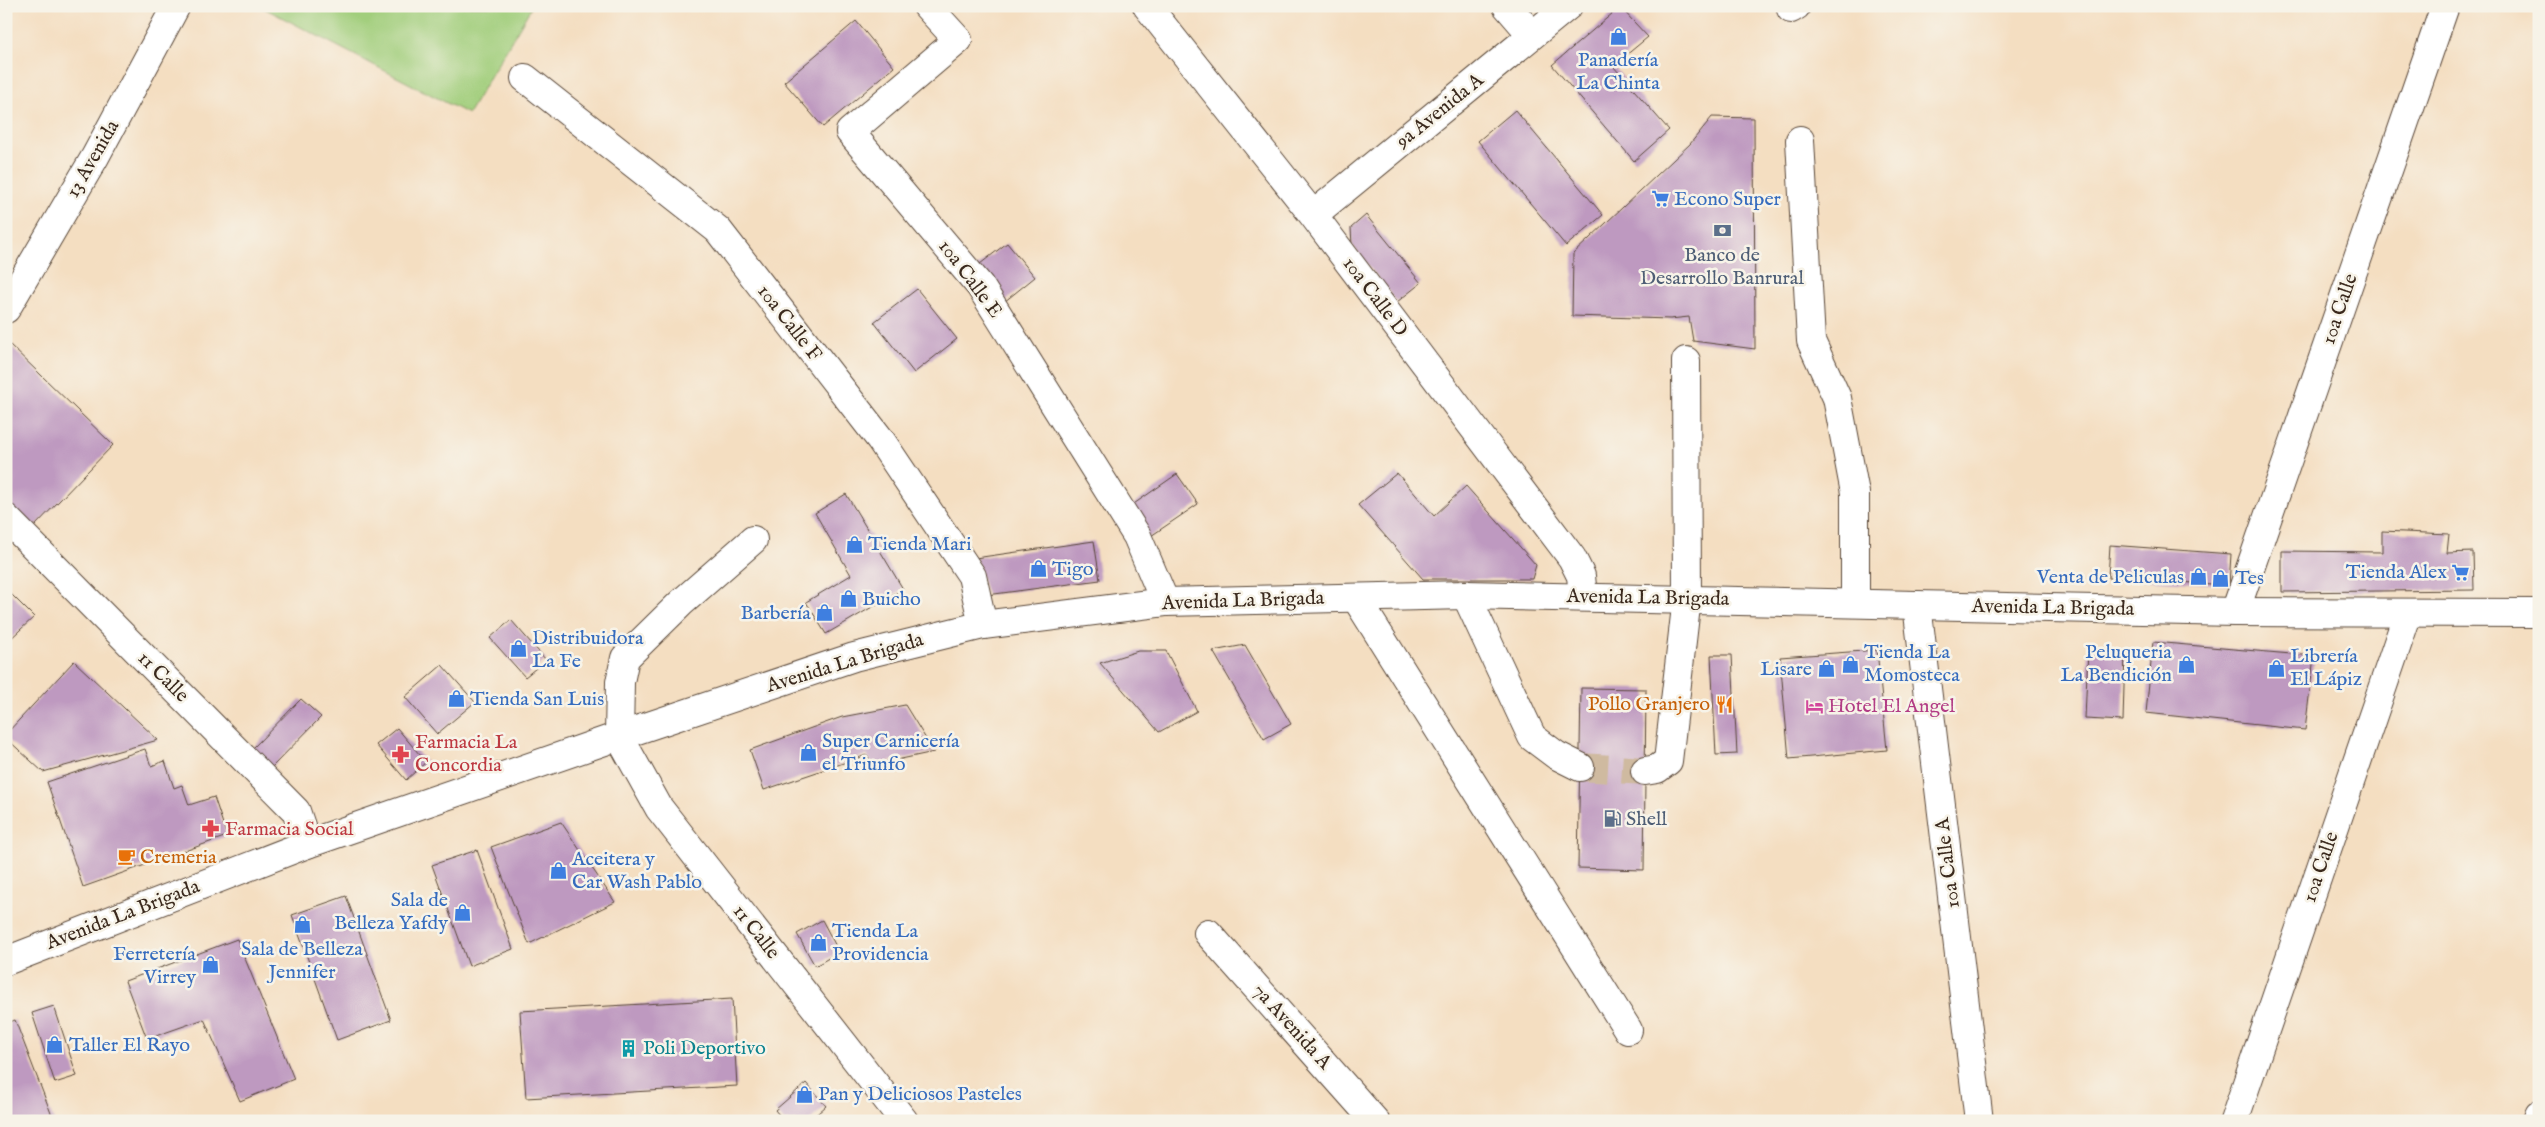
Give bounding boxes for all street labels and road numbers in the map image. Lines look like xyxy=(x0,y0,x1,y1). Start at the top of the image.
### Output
street label: 9a Avenida A xyxy=(1390,68,1489,155)
street label: 13 Avenida xyxy=(61,115,125,202)
street label: 10a Calle E xyxy=(933,235,1008,323)
street label: 10a Calle D xyxy=(1337,252,1413,342)
street label: 10a Calle xyxy=(2316,270,2364,348)
street label: 10a Calle F xyxy=(751,280,827,366)
street label: Avenida La Brigada xyxy=(1565,584,1730,612)
street label: Avenida La Brigada xyxy=(1160,586,1325,616)
street label: Avenida La Brigada xyxy=(1970,594,2135,622)
street label: Avenida La Brigada xyxy=(763,627,927,699)
street label: 11 Calle xyxy=(132,646,194,708)
street label: 10a Calle A xyxy=(1930,816,1966,910)
street label: 10a Calle xyxy=(2297,828,2345,906)
street label: Avenida La Brigada xyxy=(42,874,204,956)
street label: 11 Calle xyxy=(727,900,785,964)
street label: 7a Avenida A xyxy=(1247,979,1337,1075)

